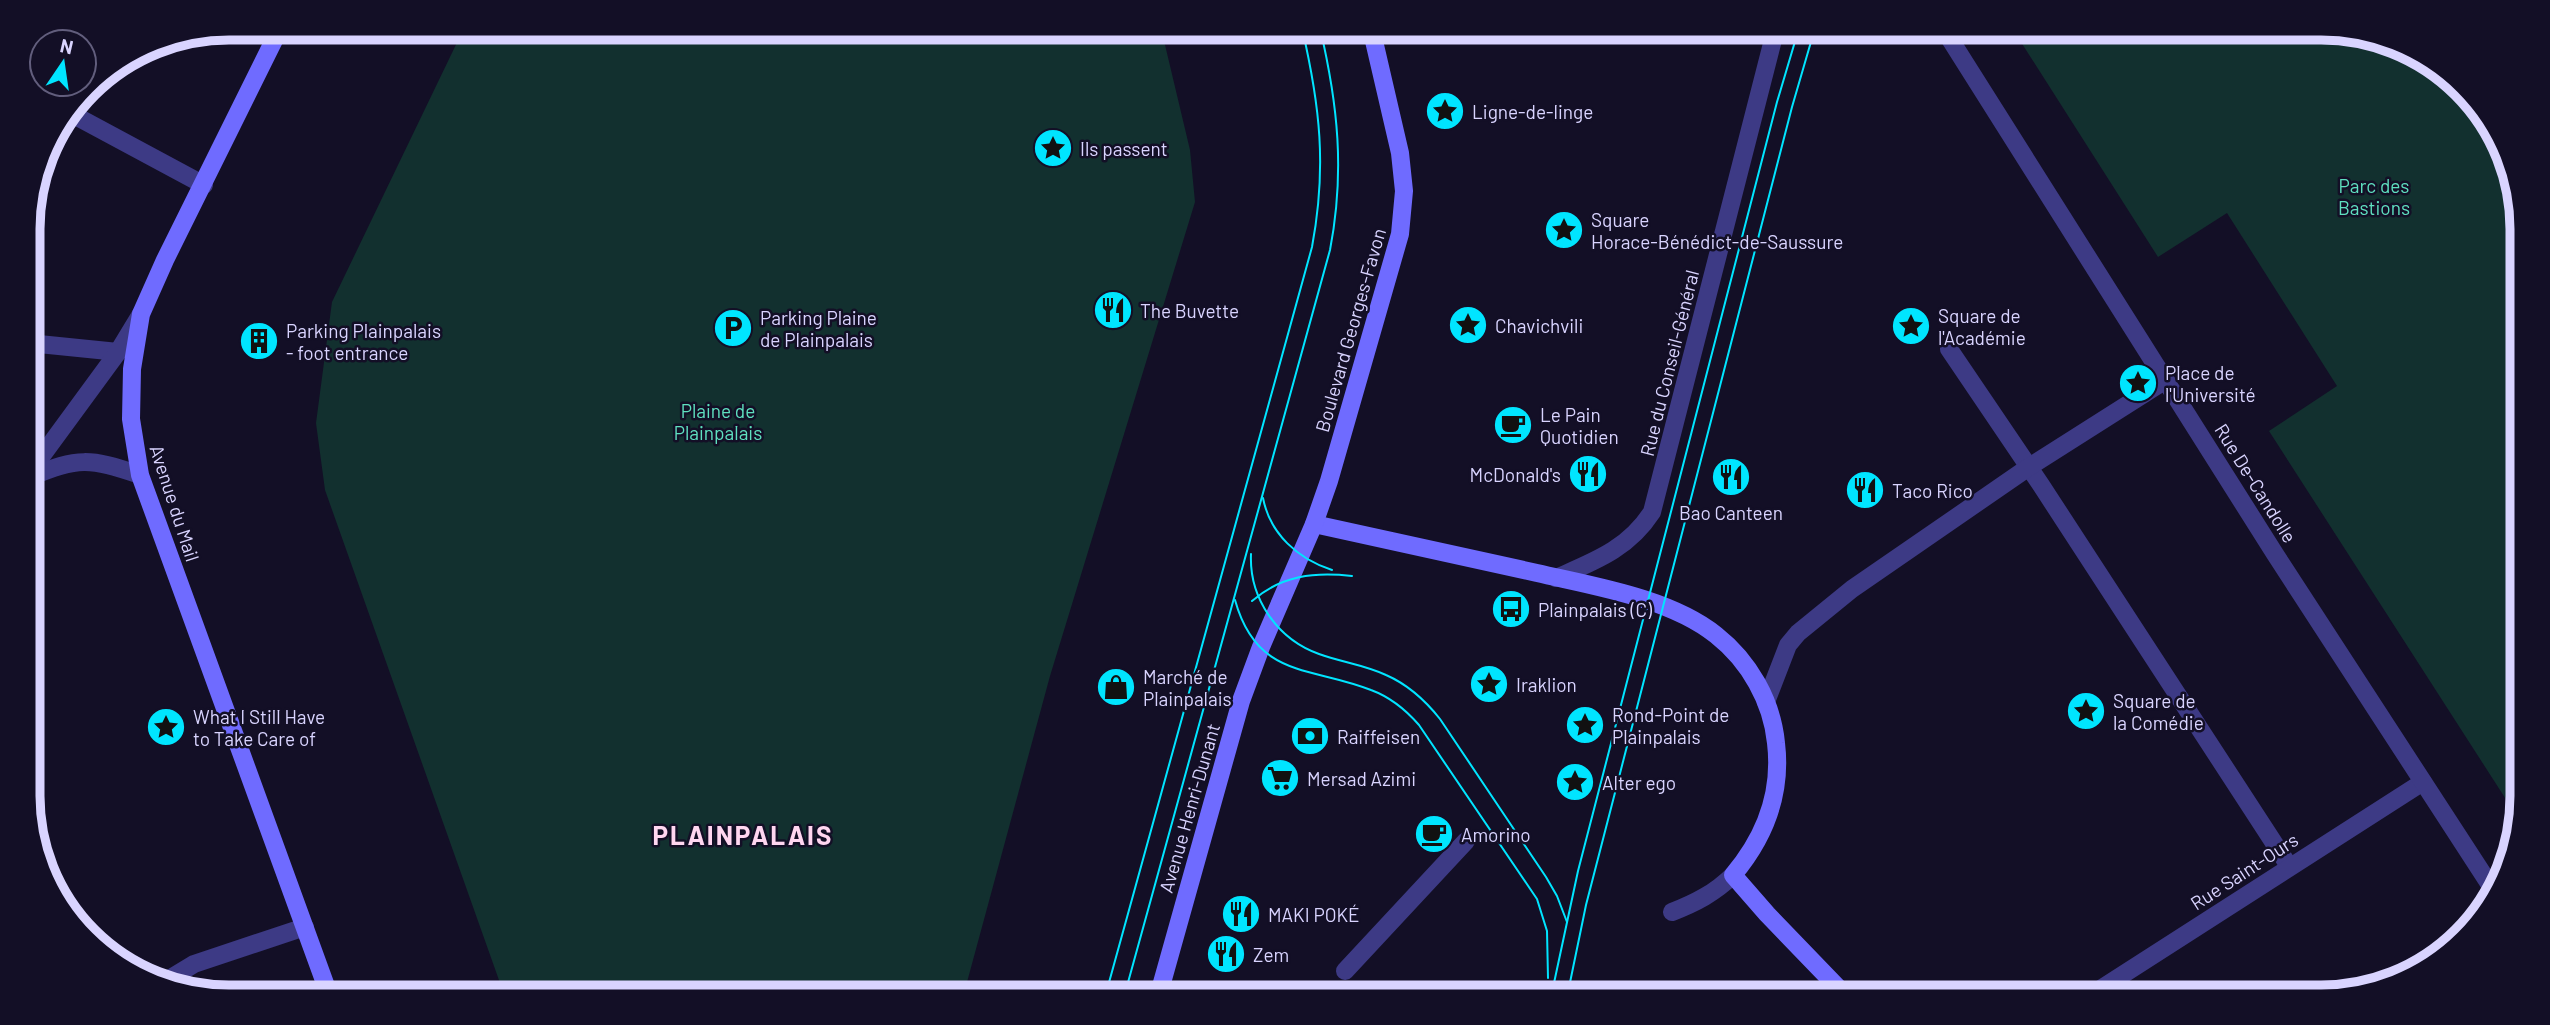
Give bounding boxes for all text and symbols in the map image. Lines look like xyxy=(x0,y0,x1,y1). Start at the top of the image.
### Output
north arrow xyxy=(28,28,98,98)
text: N xyxy=(58,33,76,59)
place icon: Ligne-de-linge xyxy=(1424,90,1466,132)
place label: Ligne-de-linge xyxy=(1472,100,1593,123)
place icon: Ils passent xyxy=(1032,127,1074,169)
place label: Ils passent xyxy=(1080,137,1168,160)
park label: Parc des Bastions xyxy=(2338,174,2410,219)
place label: Square Horace-Bénédict-de-Saussure xyxy=(1591,208,1843,253)
place icon: Square Horace-Bénédict-de-Saussure xyxy=(1543,209,1585,251)
street label: Boulevard Georges-Favon xyxy=(1310,225,1390,435)
street label: Rue du Conseil-Général xyxy=(1635,267,1703,459)
restaurant icon: The Buvette xyxy=(1092,289,1134,331)
place label: The Buvette xyxy=(1140,299,1239,322)
place icon: Chavichvili xyxy=(1447,304,1489,346)
place label: Square de l'Académie xyxy=(1938,304,2026,349)
place icon: Square de l'Académie xyxy=(1890,305,1932,347)
place label: Parking Plaine de Plainpalais xyxy=(760,306,877,351)
parking icon: Parking Plaine de Plainpalais xyxy=(712,307,754,349)
place label: Chavichvili xyxy=(1495,314,1583,337)
place label: Parking Plainpalais - foot entrance xyxy=(286,319,441,364)
building icon: Parking Plainpalais - foot entrance xyxy=(238,320,280,362)
place label: Place de l'Université xyxy=(2165,361,2256,406)
place icon: Place de l'Université xyxy=(2117,362,2159,404)
park label: Plaine de Plainpalais xyxy=(674,399,762,444)
place label: Le Pain Quotidien xyxy=(1540,403,1619,448)
cafe icon: Le Pain Quotidien xyxy=(1492,404,1534,446)
street label: Rue De-Candolle xyxy=(2210,419,2302,547)
street label: Avenue du Mail xyxy=(145,442,205,564)
restaurant icon: McDonald's xyxy=(1567,453,1609,495)
restaurant icon: Bao Canteen xyxy=(1710,456,1752,498)
place label: McDonald's xyxy=(1470,463,1561,486)
restaurant icon: Taco Rico xyxy=(1844,469,1886,511)
place label: Taco Rico xyxy=(1892,479,1973,502)
place label: Bao Canteen xyxy=(1679,501,1783,524)
bus stop icon: Plainpalais (C) xyxy=(1490,588,1532,630)
place label: Plainpalais (C) xyxy=(1538,598,1653,621)
place icon: Iraklion xyxy=(1468,663,1510,705)
place label: Marché de Plainpalais xyxy=(1143,665,1232,710)
shop icon: Marché de Plainpalais xyxy=(1095,666,1137,708)
place label: Iraklion xyxy=(1516,673,1577,696)
place label: Square de la Comédie xyxy=(2113,689,2204,734)
place icon: Square de la Comédie xyxy=(2065,690,2107,732)
place label: Rond-Point de Plainpalais xyxy=(1612,703,1729,748)
place icon: Rond-Point de Plainpalais xyxy=(1564,704,1606,746)
place label: What I Still Have to Take Care of xyxy=(193,705,325,750)
place icon: What I Still Have to Take Care of xyxy=(145,706,187,748)
bank icon: Raiffeisen xyxy=(1289,715,1331,757)
street label: Avenue Henri-Dunant xyxy=(1154,721,1224,895)
place label: Raiffeisen xyxy=(1337,725,1420,748)
supermarket icon: Mersad Azimi xyxy=(1259,757,1301,799)
place icon: Alter ego xyxy=(1554,761,1596,803)
place label: Mersad Azimi xyxy=(1307,767,1416,790)
place label: Alter ego xyxy=(1602,771,1676,794)
cafe icon: Amorino xyxy=(1413,813,1455,855)
district label: PLAINPALAIS xyxy=(653,819,833,850)
place label: Amorino xyxy=(1461,823,1531,846)
street label: Rue Saint-Ours xyxy=(2186,828,2302,914)
restaurant icon: MAKI POKÉ xyxy=(1220,893,1262,935)
place label: MAKI POKÉ xyxy=(1268,903,1360,926)
restaurant icon: Zem xyxy=(1205,933,1247,975)
place label: Zem xyxy=(1253,943,1289,966)

